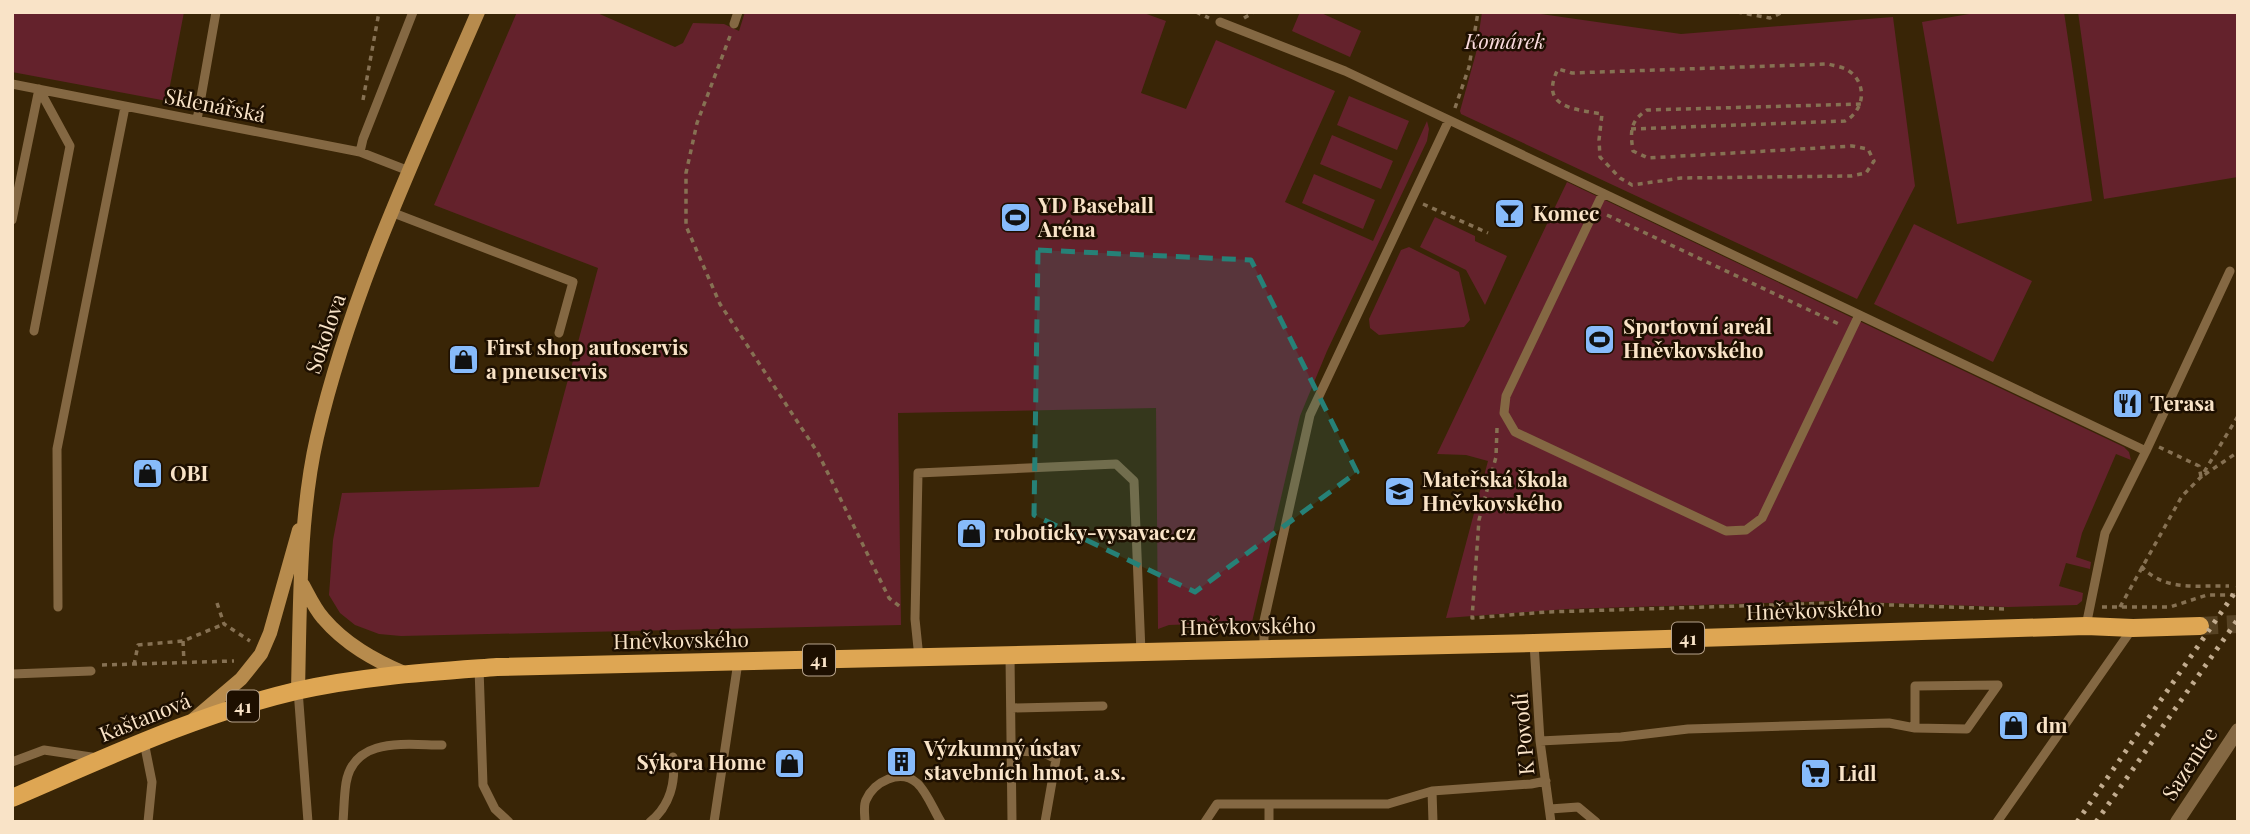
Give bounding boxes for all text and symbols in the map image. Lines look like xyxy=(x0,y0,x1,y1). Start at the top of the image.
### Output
park label: Komárek xyxy=(1464,26,1545,54)
street label: Sklenářská xyxy=(163,81,269,128)
place label: YD Baseball Aréna xyxy=(1037,190,1154,242)
bar icon: Komec xyxy=(1493,197,1527,231)
place label: Komec xyxy=(1533,198,1600,226)
sports icon: YD Baseball Aréna xyxy=(998,201,1032,235)
street label: Sokolova xyxy=(297,289,351,377)
place label: Sportovní areál Hněvkovského xyxy=(1623,311,1772,363)
sports icon: Sportovní areál Hněvkovského xyxy=(1583,322,1617,356)
place label: First shop autoservis a pneuservis xyxy=(486,332,688,384)
shop icon: First shop autoservis a pneuservis xyxy=(446,343,480,377)
restaurant icon: Terasa xyxy=(2110,387,2144,421)
place label: Terasa xyxy=(2150,388,2215,416)
shop icon: OBI xyxy=(130,457,164,491)
place label: OBI xyxy=(170,458,209,486)
place label: Mateřská škola Hněvkovského xyxy=(1422,464,1568,516)
school or university icon: Mateřská škola Hněvkovského xyxy=(1382,475,1416,509)
shop icon: roboticky-vysavac.cz xyxy=(954,516,988,550)
place label: roboticky-vysavac.cz xyxy=(994,517,1196,545)
street label: Hněvkovského xyxy=(1745,593,1882,625)
street label: Hněvkovského xyxy=(1180,610,1316,640)
road number: 41 xyxy=(1672,622,1704,653)
street label: Hněvkovského xyxy=(613,624,749,654)
road number: 41 xyxy=(803,645,835,676)
street label: Kaštanová xyxy=(95,685,194,747)
road number: 41 xyxy=(227,691,259,722)
street label: K Povodí xyxy=(1504,692,1540,776)
shop icon: dm xyxy=(1996,709,2030,743)
place label: dm xyxy=(2036,710,2068,738)
street label: Sazenice xyxy=(2154,721,2222,805)
place label: Výzkumný ústav stavebních hmot, a.s. xyxy=(923,733,1126,785)
building icon: Výzkumný ústav stavebních hmot, a.s. xyxy=(884,744,918,778)
shop icon: Sýkora Home xyxy=(772,746,806,780)
place label: Sýkora Home xyxy=(637,747,766,775)
supermarket icon: Lidl xyxy=(1798,757,1832,791)
place label: Lidl xyxy=(1838,758,1877,786)

